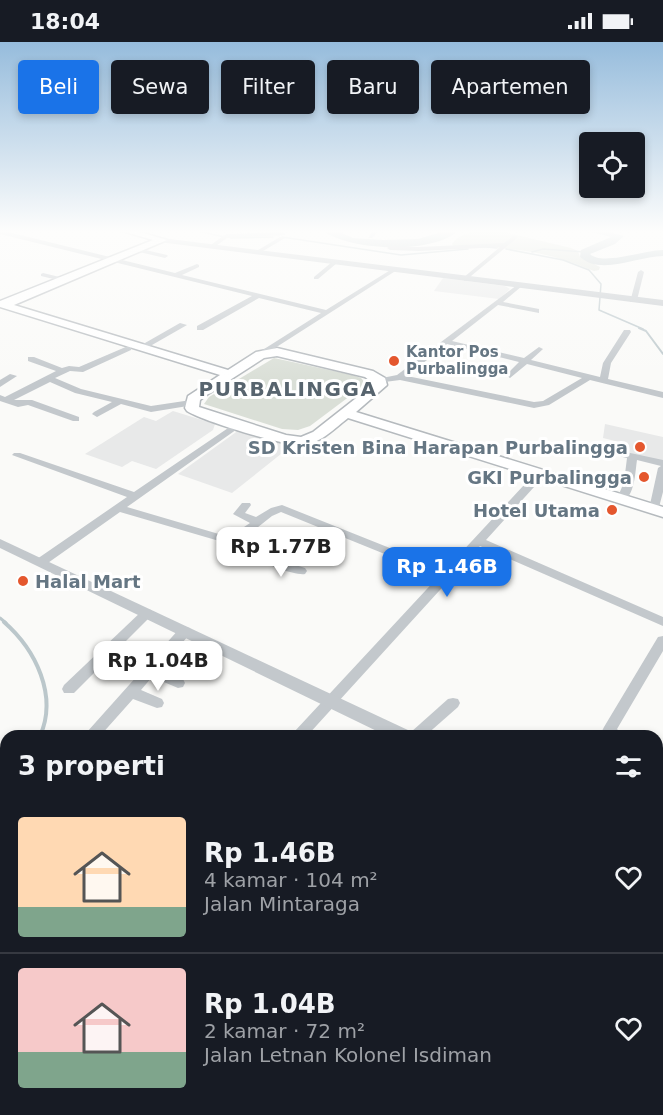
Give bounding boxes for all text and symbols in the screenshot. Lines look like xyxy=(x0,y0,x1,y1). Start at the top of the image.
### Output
text: 18:04 xyxy=(30,9,100,34)
chip: Beli xyxy=(18,60,99,114)
chip: Sewa xyxy=(111,60,209,114)
chip: Filter xyxy=(221,60,315,114)
chip: Baru xyxy=(327,60,419,114)
chip: Apartemen xyxy=(431,60,590,114)
map controls xyxy=(579,132,645,198)
button: locate xyxy=(579,132,645,198)
place label: Kantor Pos Purbalingga xyxy=(406,343,509,378)
marker: Kantor Pos Purbalingga xyxy=(387,354,401,368)
district label: PURBALINGGA xyxy=(199,377,377,401)
place label: SD Kristen Bina Harapan Purbalingga xyxy=(248,437,628,458)
marker: SD Kristen Bina Harapan Purbalingga xyxy=(633,440,647,454)
place label: GKI Purbalingga xyxy=(467,467,632,488)
marker: GKI Purbalingga xyxy=(637,470,651,484)
place label: Hotel Utama xyxy=(473,500,600,521)
marker: Hotel Utama xyxy=(605,503,619,517)
pin: Rp 1.77B xyxy=(219,527,343,578)
text: Rp 1.77B xyxy=(230,534,332,558)
pin: Rp 1.46B xyxy=(385,547,509,598)
text: Rp 1.46B xyxy=(396,554,498,578)
place label: Halal Mart xyxy=(35,571,141,592)
marker: Halal Mart xyxy=(16,574,30,588)
pin: Rp 1.04B xyxy=(96,641,220,692)
text: Rp 1.04B xyxy=(107,648,209,672)
icon: filters xyxy=(612,750,645,783)
text: 3 properti xyxy=(18,751,165,781)
text: Rp 1.46B xyxy=(204,838,336,868)
icon: home xyxy=(66,841,138,913)
icon: heart xyxy=(612,861,645,894)
text: 4 kamar · 104 m² xyxy=(204,868,378,892)
text: Jalan Mintaraga xyxy=(204,892,360,916)
text: Rp 1.04B xyxy=(204,989,336,1019)
icon: home xyxy=(66,992,138,1064)
icon: heart xyxy=(612,1012,645,1045)
text: 2 kamar · 72 m² xyxy=(204,1019,365,1043)
text: Jalan Letnan Kolonel Isdiman xyxy=(204,1043,492,1067)

